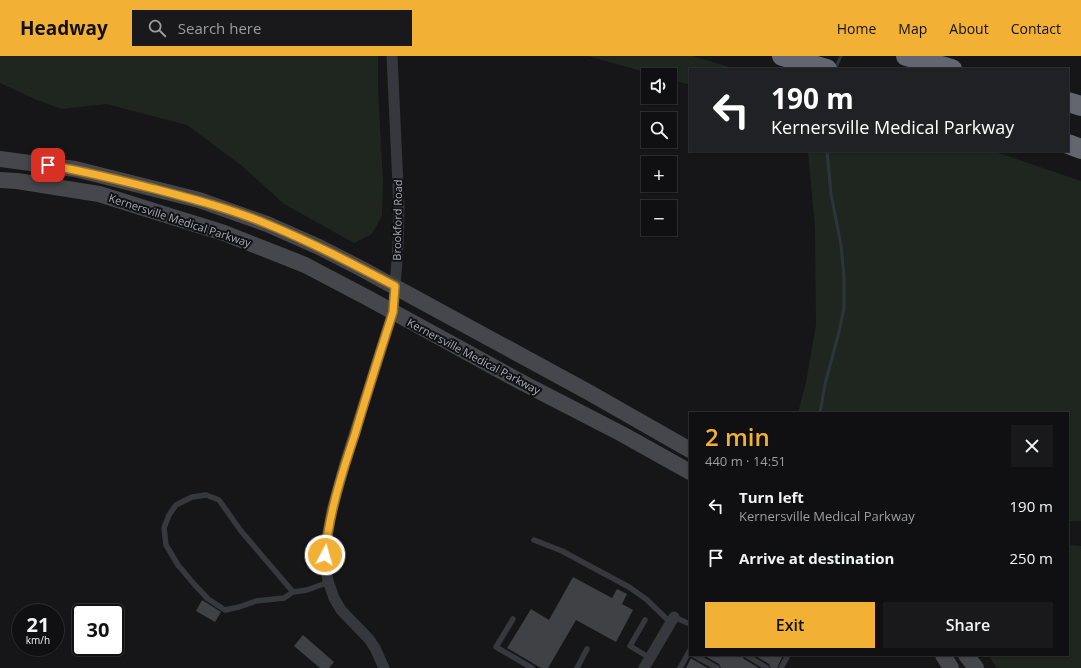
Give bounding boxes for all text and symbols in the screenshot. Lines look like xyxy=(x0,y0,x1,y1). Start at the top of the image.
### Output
search box xyxy=(132,10,412,46)
text: Headway xyxy=(20,15,108,41)
icon: search xyxy=(146,17,168,39)
text: Search here xyxy=(178,18,261,38)
text: Home xyxy=(837,19,876,38)
text: Map xyxy=(898,19,927,38)
text: About xyxy=(949,19,989,38)
text: Contact xyxy=(1011,19,1061,38)
map controls xyxy=(641,68,677,236)
button: sound xyxy=(641,68,677,104)
text: 190 m xyxy=(771,79,854,117)
icon: left xyxy=(705,84,757,136)
button: search xyxy=(641,112,677,148)
text: Kernersville Medical Parkway xyxy=(771,115,1014,139)
pin xyxy=(31,148,65,182)
icon: arrive xyxy=(37,154,59,176)
button: + xyxy=(641,156,677,192)
street label: Brookford Road xyxy=(389,179,405,261)
street label: Kernersville Medical Parkway xyxy=(107,190,253,250)
button: − xyxy=(641,200,677,236)
street label: Kernersville Medical Parkway xyxy=(405,314,544,398)
text: 2 min xyxy=(705,420,770,453)
button: close xyxy=(1011,425,1053,467)
text: 440 m · 14:51 xyxy=(705,452,786,470)
text: Turn left xyxy=(739,487,804,507)
icon: left xyxy=(705,495,727,517)
text: 190 m xyxy=(1009,496,1053,516)
text: Kernersville Medical Parkway xyxy=(739,507,915,525)
position arrow xyxy=(304,534,346,576)
icon: arrive xyxy=(705,547,727,569)
text: Arrive at destination xyxy=(739,548,894,568)
text: 250 m xyxy=(1009,548,1053,568)
button: Exit xyxy=(705,602,875,648)
button: Share xyxy=(883,602,1053,648)
speed limit sign: 30 xyxy=(72,604,124,656)
text: 21 xyxy=(27,611,49,638)
text: km/h xyxy=(26,633,50,647)

